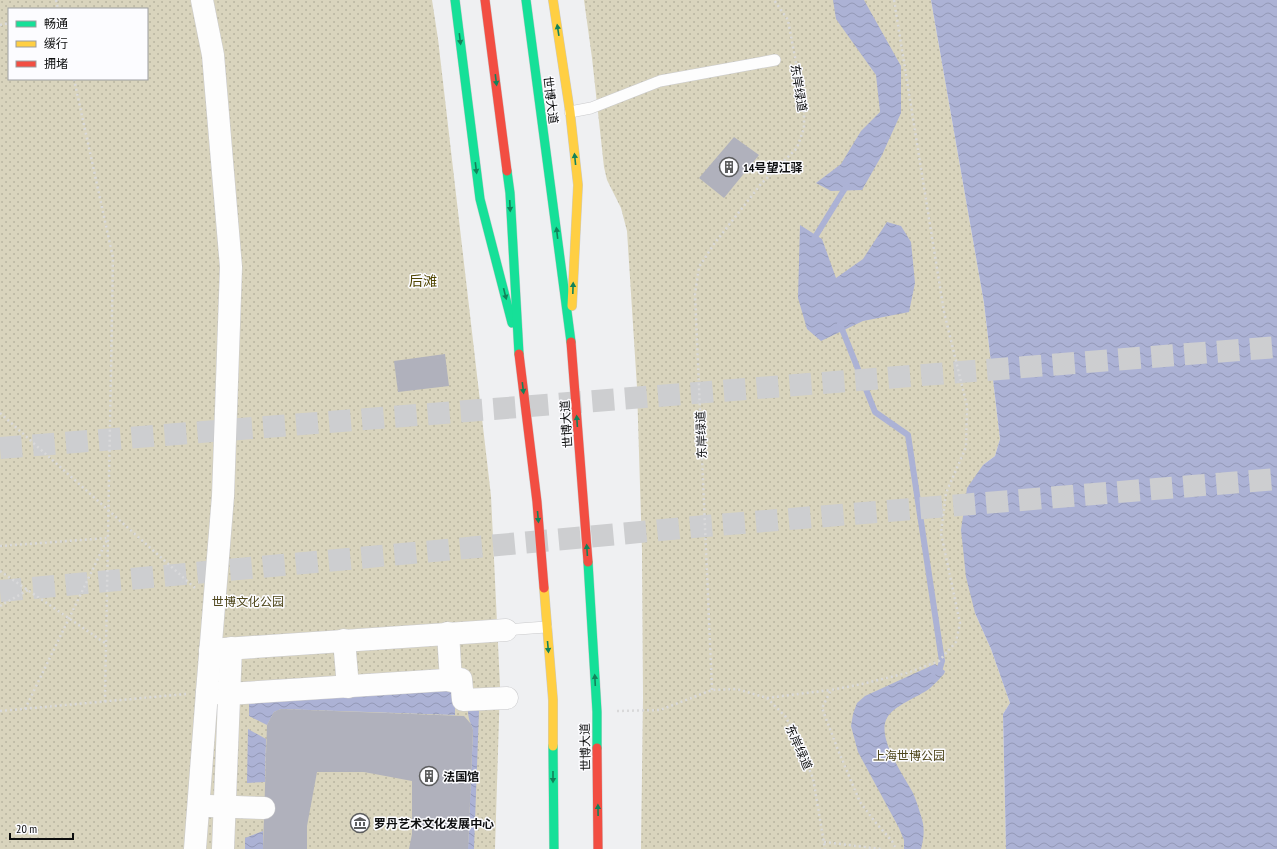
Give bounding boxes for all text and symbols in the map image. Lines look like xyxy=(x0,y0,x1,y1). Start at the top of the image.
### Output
legend xyxy=(8,8,148,80)
text: 畅通 xyxy=(44,16,68,31)
one-way arrow xyxy=(555,24,561,36)
one-way arrow xyxy=(457,33,463,45)
text: 缓行 xyxy=(44,36,68,51)
text: 拥堵 xyxy=(44,56,68,71)
street label: 东岸绿道 xyxy=(788,63,810,113)
one-way arrow xyxy=(493,74,499,86)
street label: 世博大道 xyxy=(541,75,561,125)
one-way arrow xyxy=(571,152,578,165)
building icon: 14号望江驿 xyxy=(718,156,740,178)
place label: 14号望江驿 xyxy=(743,160,802,175)
one-way arrow xyxy=(473,162,480,174)
one-way arrow xyxy=(507,200,514,212)
one-way arrow xyxy=(554,227,560,239)
district label: 后滩 xyxy=(409,272,437,290)
one-way arrow xyxy=(570,281,576,294)
one-way arrow xyxy=(502,288,508,301)
one-way arrow xyxy=(520,382,526,394)
street label: 世博大道 xyxy=(557,400,575,448)
street label: 东岸绿道 xyxy=(693,411,709,459)
one-way arrow xyxy=(574,415,581,427)
one-way arrow xyxy=(534,511,541,524)
one-way arrow xyxy=(584,544,591,556)
park label: 世博文化公园 xyxy=(212,594,284,609)
one-way arrow xyxy=(545,641,552,653)
one-way arrow xyxy=(591,674,598,686)
street label: 东岸绿道 xyxy=(782,722,816,772)
street label: 世博大道 xyxy=(577,723,593,771)
park label: 上海世博公园 xyxy=(873,748,945,763)
building icon: 法国馆 xyxy=(418,765,440,787)
place label: 法国馆 xyxy=(443,769,479,784)
one-way arrow xyxy=(550,771,556,784)
one-way arrow xyxy=(595,803,601,816)
museum icon: 罗丹艺术文化发展中心 xyxy=(349,812,371,834)
scale bar xyxy=(10,815,73,841)
place label: 罗丹艺术文化发展中心 xyxy=(374,816,494,831)
text: 20 m xyxy=(16,821,37,836)

